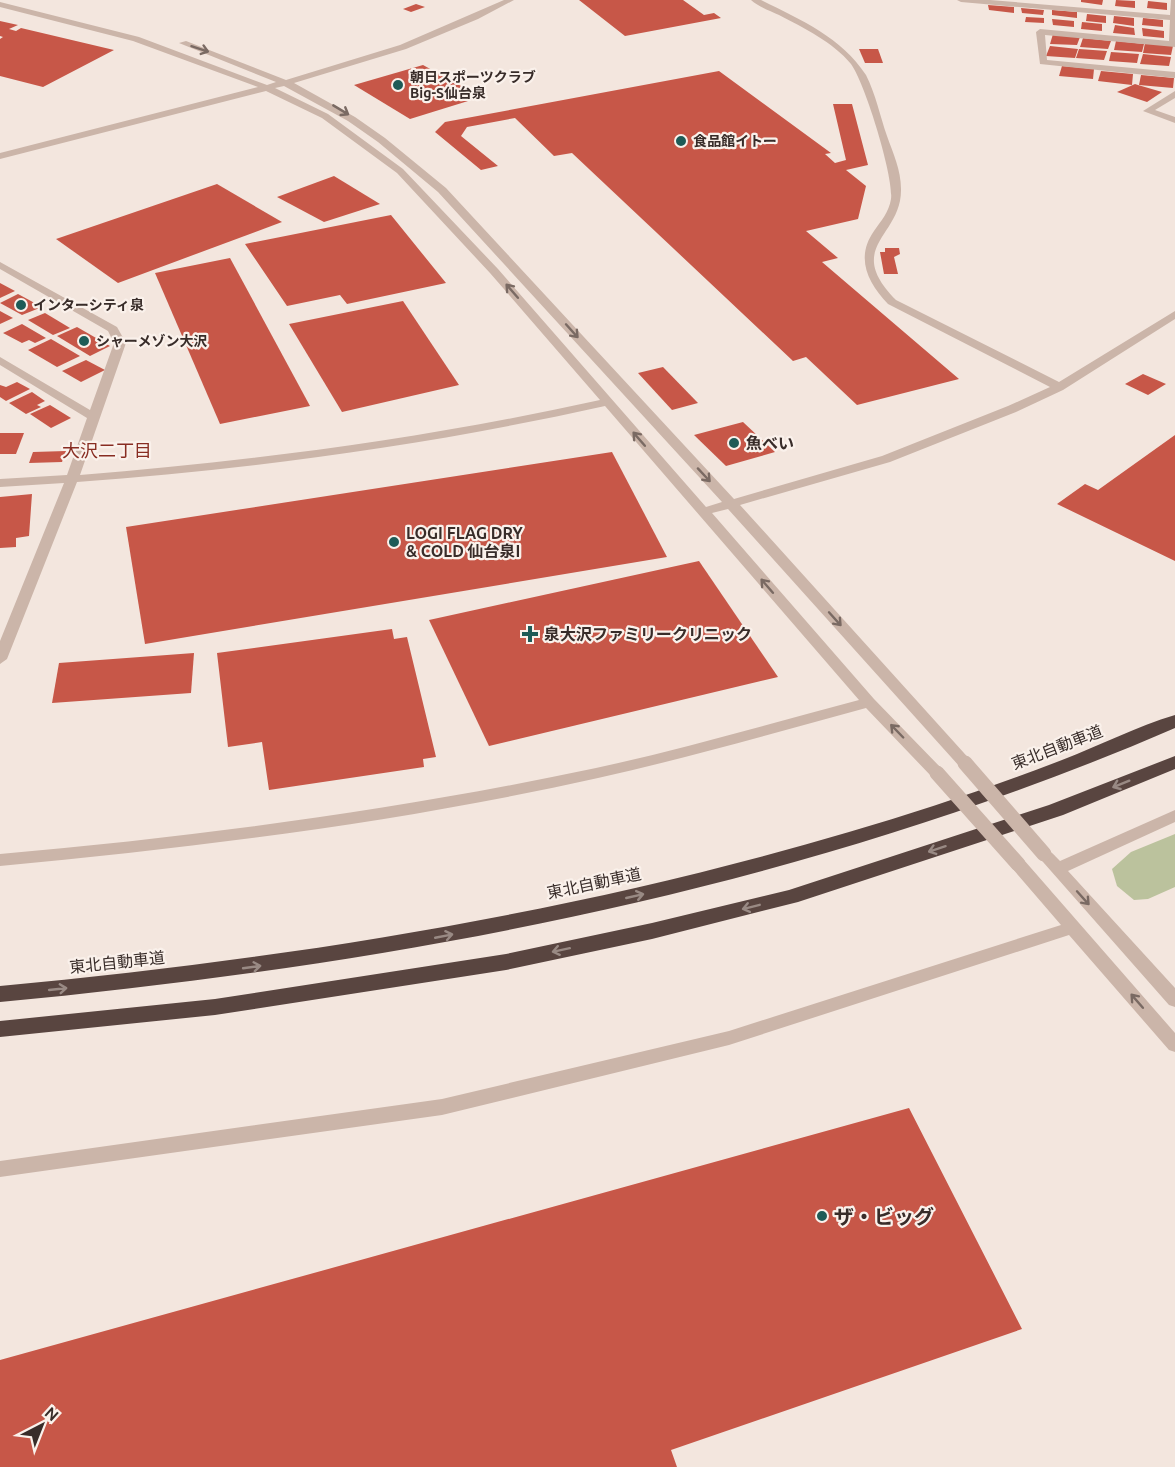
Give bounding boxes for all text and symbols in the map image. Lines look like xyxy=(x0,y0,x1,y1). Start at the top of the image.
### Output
one-way arrow xyxy=(190,44,209,55)
place label: 朝日スポーツクラブ Big-S仙台泉 xyxy=(410,69,536,101)
marker: 朝日スポーツクラブ Big-S仙台泉 xyxy=(391,78,405,92)
one-way arrow xyxy=(332,105,349,117)
place label: 食品館イトー xyxy=(693,133,777,149)
marker: 食品館イトー xyxy=(674,134,688,148)
one-way arrow xyxy=(505,284,519,299)
place label: インターシティ泉 xyxy=(33,297,144,313)
marker: インターシティ泉 xyxy=(14,298,28,312)
one-way arrow xyxy=(565,323,579,338)
place label: シャーメゾン大沢 xyxy=(96,333,207,349)
marker: シャーメゾン大沢 xyxy=(77,334,91,348)
one-way arrow xyxy=(632,432,646,447)
place label: 魚べい xyxy=(746,434,794,452)
marker: 魚べい xyxy=(727,436,741,450)
district label: 大沢二丁目 xyxy=(62,440,152,460)
one-way arrow xyxy=(696,467,710,482)
place label: LOGI FLAG DRY & COLD 仙台泉I xyxy=(406,524,523,560)
marker: LOGI FLAG DRY & COLD 仙台泉I xyxy=(387,535,401,549)
one-way arrow xyxy=(760,579,774,594)
one-way arrow xyxy=(828,611,842,626)
marker: 泉大沢ファミリークリニック xyxy=(521,625,539,643)
place label: 泉大沢ファミリークリニック xyxy=(544,625,752,643)
street label: 東北自動車道 xyxy=(1009,721,1105,773)
one-way arrow xyxy=(890,724,904,739)
one-way arrow xyxy=(1112,779,1131,790)
one-way arrow xyxy=(928,844,947,855)
street label: 東北自動車道 xyxy=(545,864,643,902)
one-way arrow xyxy=(625,890,645,901)
one-way arrow xyxy=(1076,890,1090,905)
one-way arrow xyxy=(742,901,761,913)
one-way arrow xyxy=(434,930,454,941)
one-way arrow xyxy=(552,945,571,956)
street label: 東北自動車道 xyxy=(68,948,166,976)
one-way arrow xyxy=(242,962,261,973)
one-way arrow xyxy=(48,983,68,994)
one-way arrow xyxy=(1130,994,1144,1009)
place label: ザ・ビッグ xyxy=(834,1205,934,1228)
marker: ザ・ビッグ xyxy=(815,1209,829,1223)
north arrow xyxy=(12,1395,72,1455)
text: N xyxy=(42,1403,62,1425)

